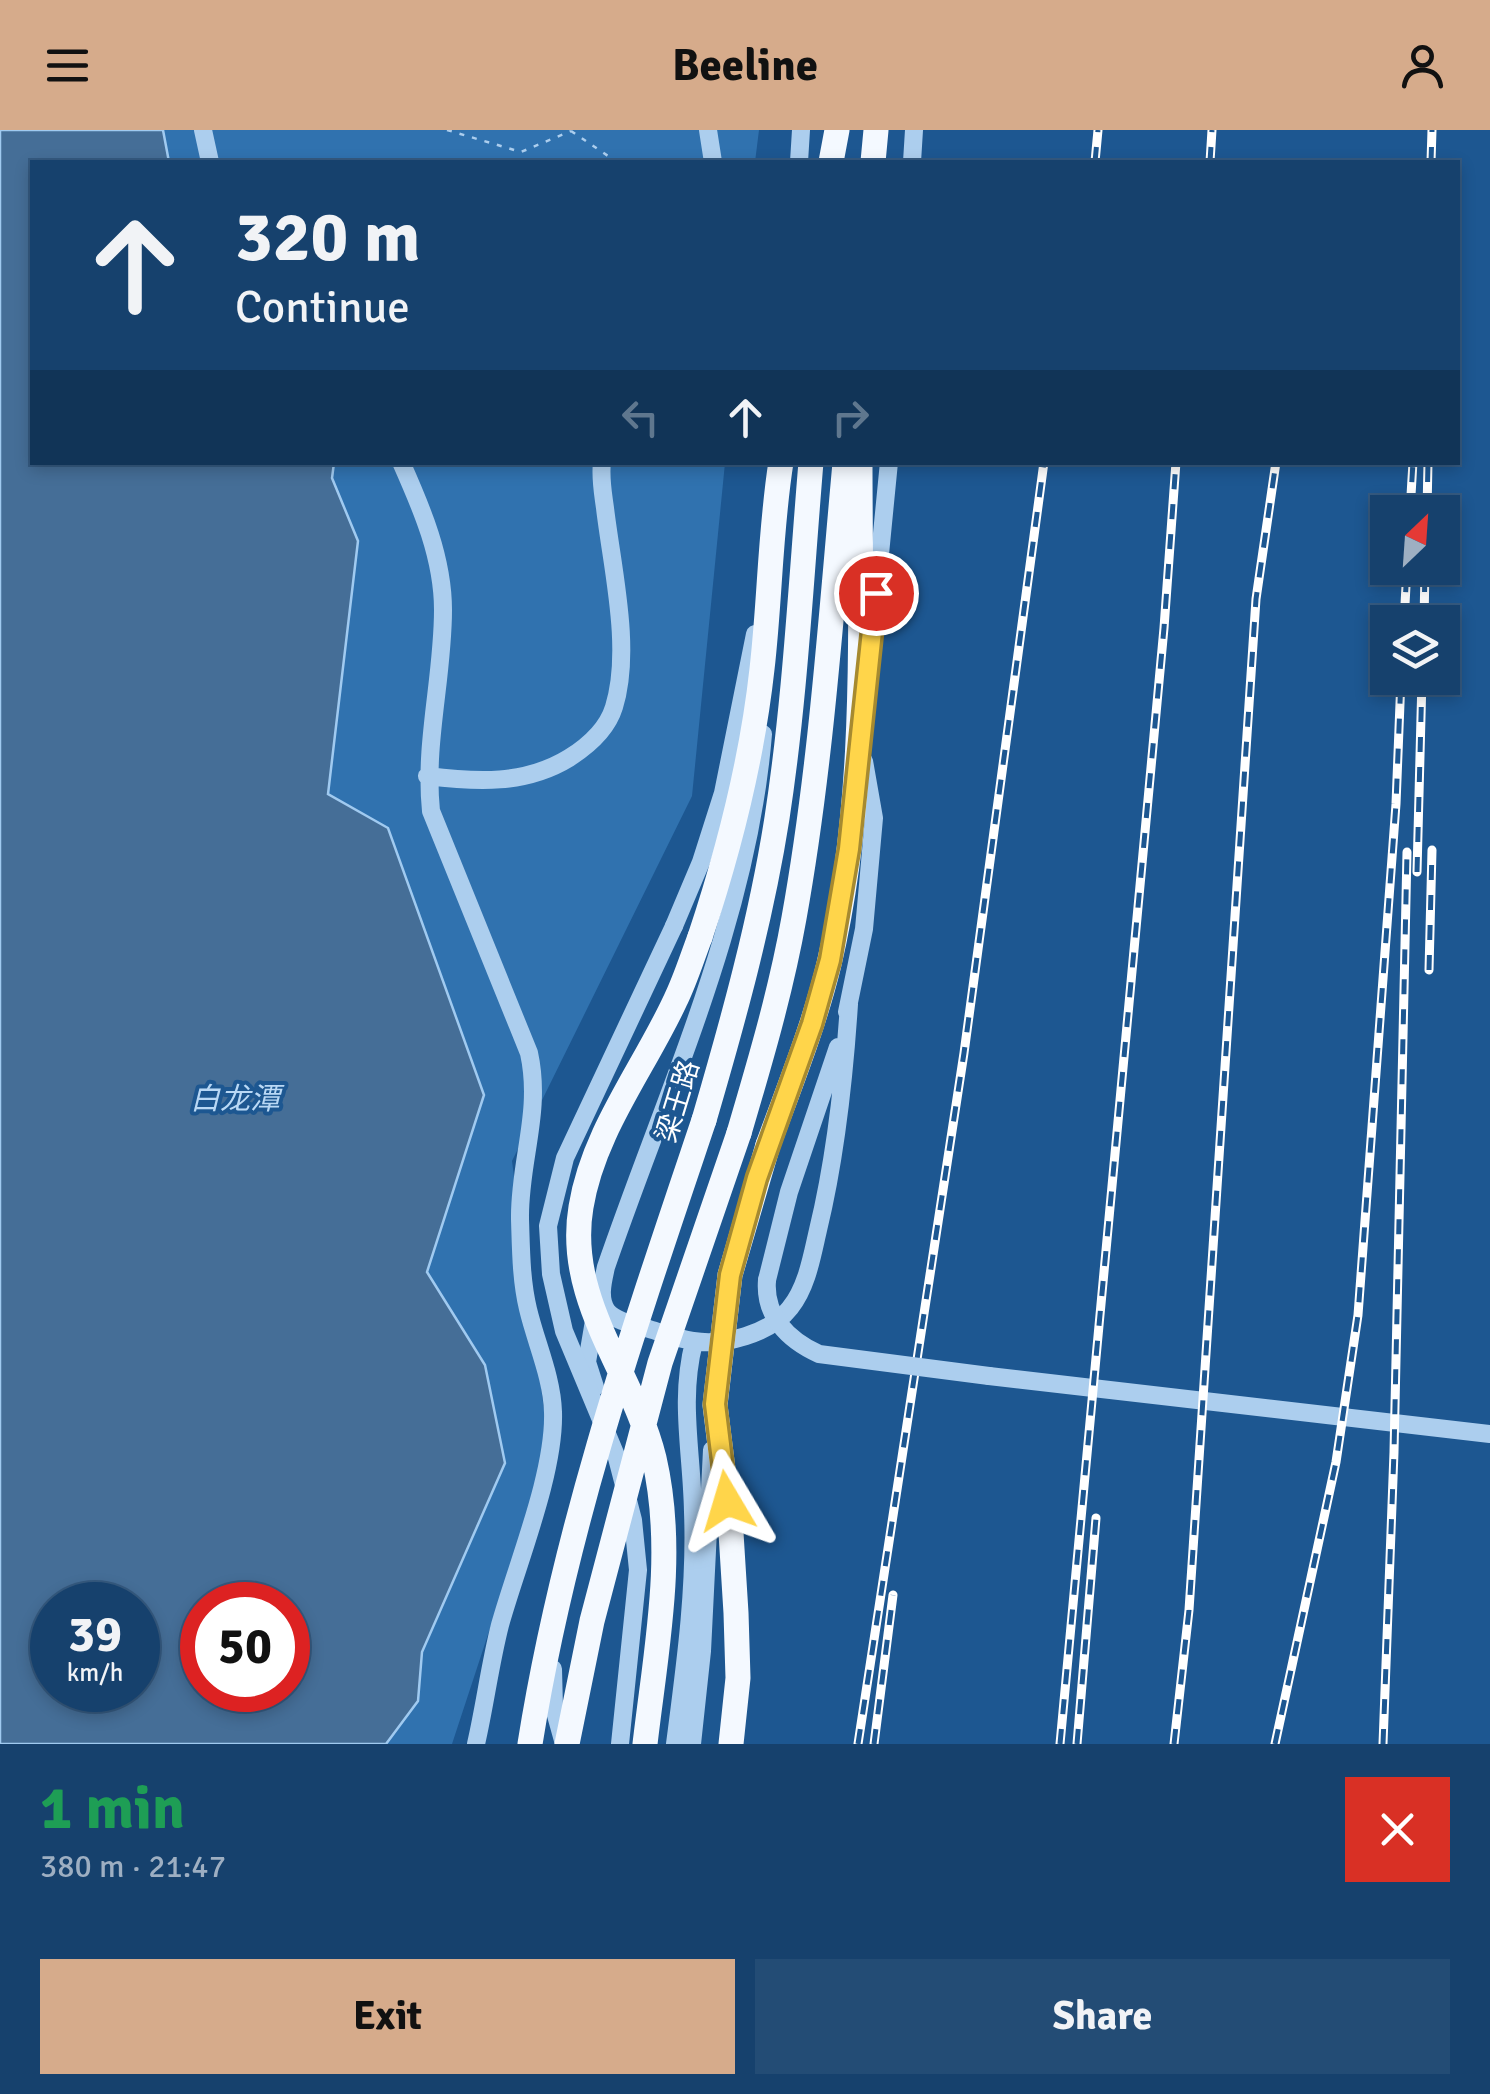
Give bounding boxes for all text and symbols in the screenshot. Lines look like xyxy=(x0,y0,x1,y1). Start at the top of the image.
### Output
icon: menu xyxy=(40,38,95,93)
text: Beeline xyxy=(672,38,818,93)
icon: person xyxy=(1395,38,1450,93)
text: 320 m xyxy=(235,194,420,280)
icon: ahead xyxy=(70,200,200,330)
text: Continue xyxy=(235,280,410,335)
icon: left xyxy=(613,390,668,445)
icon: ahead xyxy=(718,390,773,445)
icon: right xyxy=(823,390,878,445)
north arrow xyxy=(1370,495,1460,585)
map controls xyxy=(1370,495,1460,695)
pin xyxy=(834,551,919,636)
icon: arrive xyxy=(849,566,904,621)
button: layers xyxy=(1370,605,1460,695)
street label: 梁王路 xyxy=(649,1056,706,1146)
water label: 白龙潭 xyxy=(190,1081,285,1118)
position arrow xyxy=(675,1449,779,1553)
speed limit sign: 50 xyxy=(180,1582,310,1712)
text: 39 xyxy=(68,1604,122,1666)
text: km/h xyxy=(67,1657,123,1688)
text: 1 min xyxy=(40,1772,185,1846)
button: close xyxy=(1345,1777,1450,1882)
text: 380 m · 21:47 xyxy=(40,1847,226,1886)
button: Exit xyxy=(40,1959,735,2074)
button: Share xyxy=(755,1959,1450,2074)

